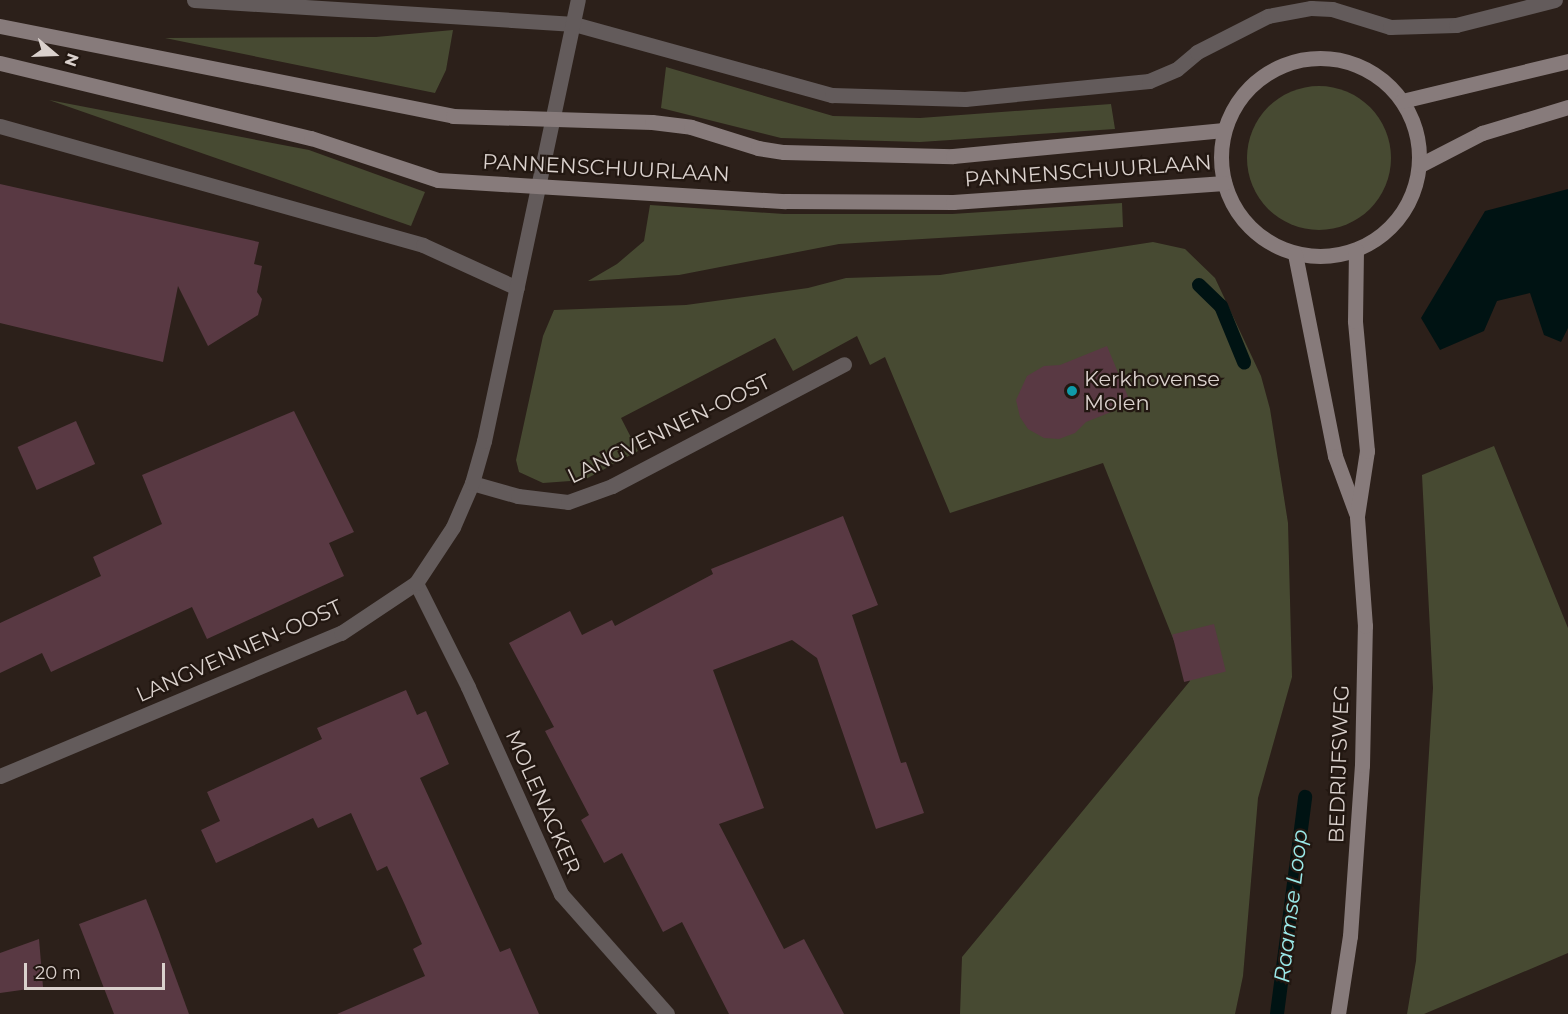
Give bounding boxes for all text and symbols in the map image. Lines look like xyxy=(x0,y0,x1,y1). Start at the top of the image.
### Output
north arrow xyxy=(24,24,84,84)
text: N xyxy=(60,51,83,69)
street label: PANNENSCHUURLAAN xyxy=(482,149,730,187)
street label: PANNENSCHUURLAAN xyxy=(964,150,1212,192)
place label: Kerkhovense Molen xyxy=(1084,366,1220,416)
street label: LANGVENNEN-OOST xyxy=(563,369,775,489)
marker: Kerkhovense Molen xyxy=(1065,384,1079,398)
street label: LANGVENNEN-OOST xyxy=(132,594,346,708)
street label: BEDRIJFSWEG xyxy=(1324,684,1354,844)
street label: MOLENACKER xyxy=(500,726,586,878)
water label: Raamse Loop xyxy=(1269,828,1313,984)
scale bar xyxy=(27,951,168,989)
text: 20 m xyxy=(35,962,81,984)

